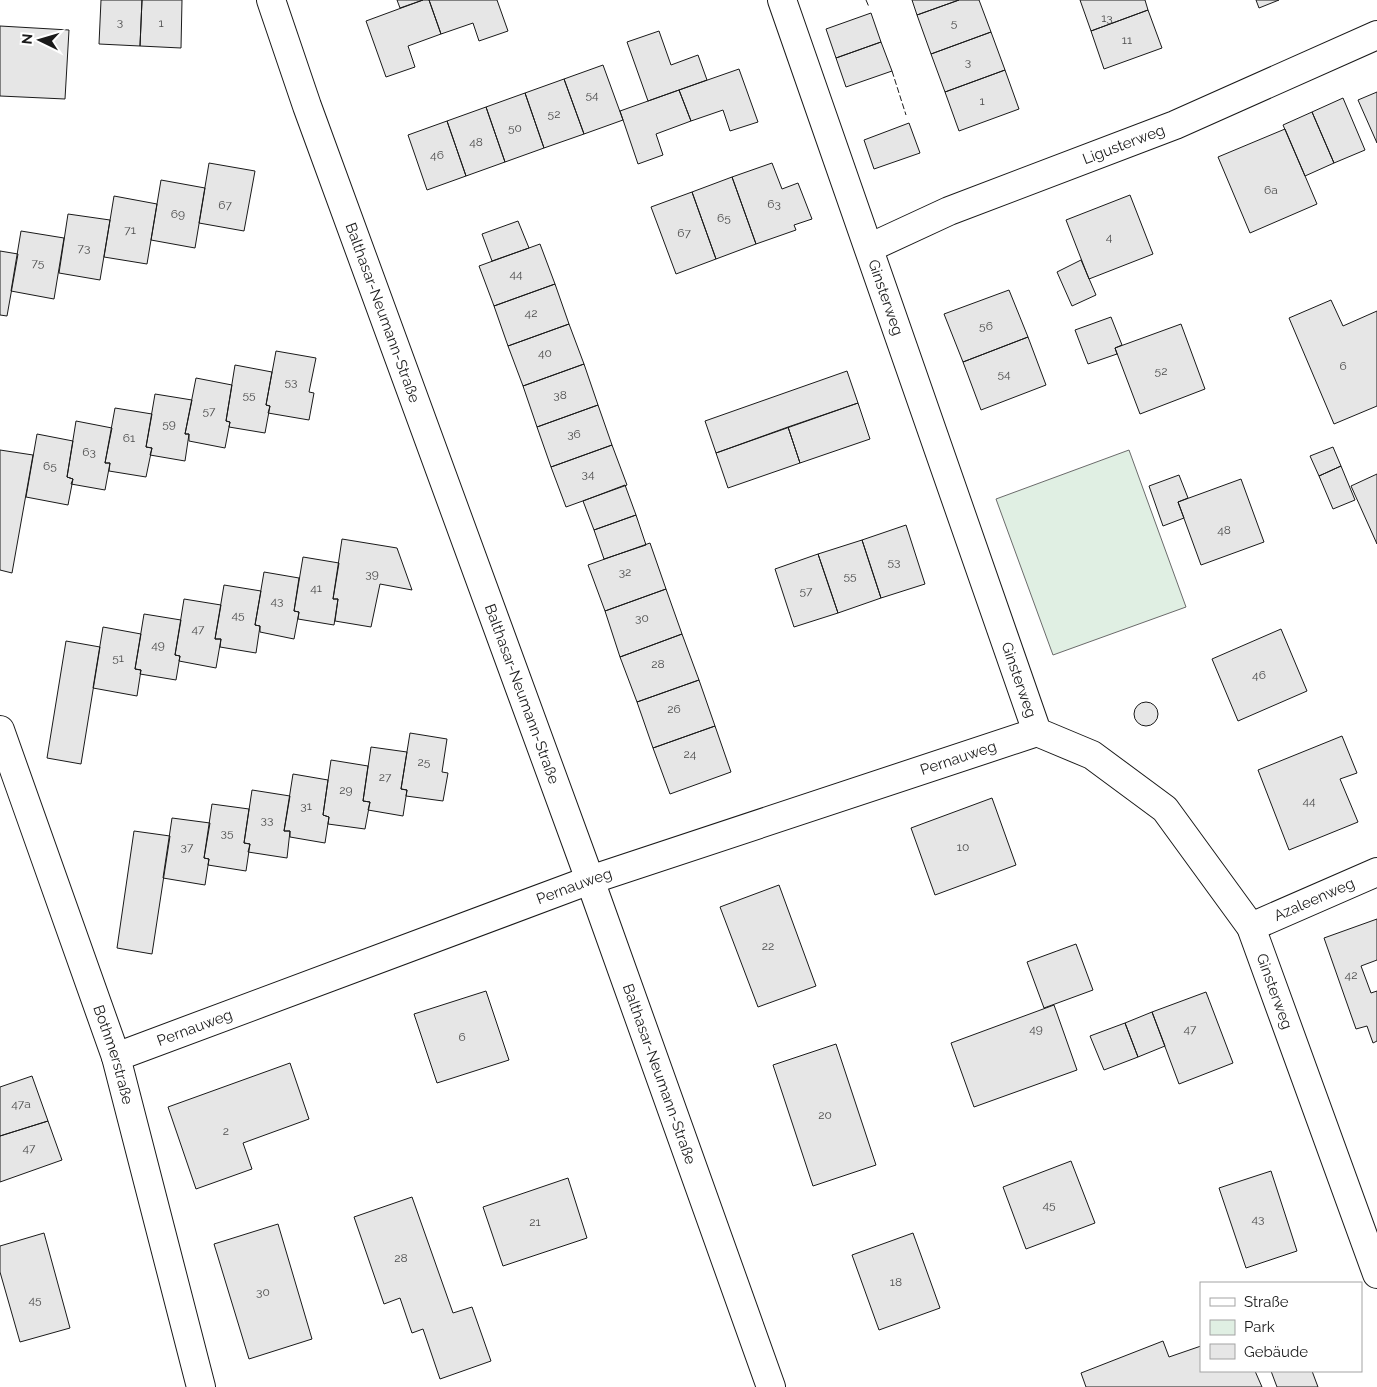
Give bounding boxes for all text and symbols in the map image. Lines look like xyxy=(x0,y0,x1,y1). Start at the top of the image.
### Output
house number: 13 xyxy=(1101,11,1113,25)
north arrow xyxy=(15,15,65,65)
house number: 3 xyxy=(117,15,123,29)
house number: 1 xyxy=(158,16,164,30)
house number: 5 xyxy=(951,16,958,30)
text: N xyxy=(19,33,35,45)
house number: 11 xyxy=(1122,33,1132,47)
house number: 3 xyxy=(965,55,971,69)
house number: 54 xyxy=(585,88,599,102)
house number: 1 xyxy=(979,94,985,108)
house number: 52 xyxy=(548,107,560,121)
house number: 50 xyxy=(508,121,522,135)
street label: Ligusterweg xyxy=(1080,121,1167,168)
house number: 48 xyxy=(469,135,483,149)
house number: 46 xyxy=(430,148,444,162)
house number: 6a xyxy=(1264,183,1278,197)
house number: 63 xyxy=(767,197,781,211)
house number: 67 xyxy=(218,198,232,212)
house number: 69 xyxy=(171,207,185,221)
house number: 65 xyxy=(717,211,731,225)
street label: Balthasar-Neumann-Straße xyxy=(341,220,424,405)
house number: 71 xyxy=(124,223,136,237)
house number: 67 xyxy=(677,226,691,240)
house number: 4 xyxy=(1106,230,1113,244)
house number: 73 xyxy=(78,241,90,255)
house number: 75 xyxy=(32,256,45,270)
street label: Ginsterweg xyxy=(864,257,907,338)
house number: 44 xyxy=(509,267,523,281)
house number: 42 xyxy=(525,306,537,320)
house number: 56 xyxy=(979,319,993,333)
house number: 40 xyxy=(538,346,552,360)
house number: 6 xyxy=(1339,359,1347,373)
house number: 52 xyxy=(1155,364,1167,378)
house number: 54 xyxy=(997,367,1011,381)
house number: 53 xyxy=(285,375,297,389)
house number: 55 xyxy=(242,388,256,402)
house number: 38 xyxy=(553,388,567,402)
house number: 57 xyxy=(203,404,216,418)
house number: 59 xyxy=(162,417,176,431)
house number: 36 xyxy=(567,427,581,441)
house number: 61 xyxy=(123,431,135,445)
house number: 63 xyxy=(82,445,96,459)
house number: 65 xyxy=(43,459,57,473)
house number: 34 xyxy=(582,467,595,481)
house number: 48 xyxy=(1217,523,1231,537)
house number: 53 xyxy=(888,555,900,569)
house number: 32 xyxy=(619,565,631,579)
house number: 39 xyxy=(365,567,379,581)
house number: 55 xyxy=(843,569,857,583)
house number: 41 xyxy=(310,581,322,595)
house number: 57 xyxy=(800,584,813,598)
house number: 43 xyxy=(271,594,283,608)
street label: Balthasar-Neumann-Straße xyxy=(481,602,563,787)
house number: 45 xyxy=(231,608,245,622)
house number: 30 xyxy=(635,611,649,625)
house number: 47 xyxy=(192,622,205,636)
house number: 49 xyxy=(151,638,165,652)
street label: Ginsterweg xyxy=(997,640,1040,720)
house number: 51 xyxy=(112,651,124,665)
house number: 28 xyxy=(651,657,665,671)
house number: 46 xyxy=(1252,668,1266,682)
house number: 26 xyxy=(667,702,681,716)
street label: Pernauweg xyxy=(918,737,999,779)
house number: 24 xyxy=(684,747,697,761)
house number: 25 xyxy=(418,755,431,769)
house number: 27 xyxy=(379,770,392,784)
house number: 29 xyxy=(339,783,353,797)
house number: 44 xyxy=(1302,794,1316,808)
house number: 31 xyxy=(300,799,312,813)
house number: 33 xyxy=(261,813,273,827)
house number: 35 xyxy=(221,826,234,840)
house number: 37 xyxy=(181,840,194,854)
house number: 10 xyxy=(957,840,969,854)
street label: Pernauweg xyxy=(534,864,614,908)
street label: Azaleenweg xyxy=(1271,874,1357,925)
house number: 22 xyxy=(762,939,774,953)
street label: Ginsterweg xyxy=(1252,951,1296,1032)
house number: 42 xyxy=(1345,968,1357,982)
street label: Balthasar-Neumann-Straße xyxy=(619,981,700,1167)
street label: Bothmerstraße xyxy=(89,1003,137,1107)
street label: Pernauweg xyxy=(154,1005,235,1050)
house number: 49 xyxy=(1029,1022,1043,1036)
house number: 47 xyxy=(1184,1022,1197,1036)
house number: 6 xyxy=(458,1030,466,1044)
house number: 47a xyxy=(11,1097,31,1111)
house number: 20 xyxy=(818,1108,832,1122)
house number: 2 xyxy=(223,1124,229,1138)
house number: 47 xyxy=(23,1141,36,1155)
house number: 45 xyxy=(1042,1198,1056,1212)
house number: 43 xyxy=(1252,1212,1264,1226)
house number: 21 xyxy=(529,1215,541,1229)
house number: 28 xyxy=(394,1251,408,1265)
house number: 18 xyxy=(890,1275,902,1289)
legend xyxy=(1200,1282,1362,1372)
house number: 30 xyxy=(256,1285,270,1299)
house number: 45 xyxy=(28,1293,42,1307)
text: Straße xyxy=(1244,1293,1289,1311)
text: Park xyxy=(1244,1318,1275,1336)
text: Gebäude xyxy=(1244,1343,1308,1361)

